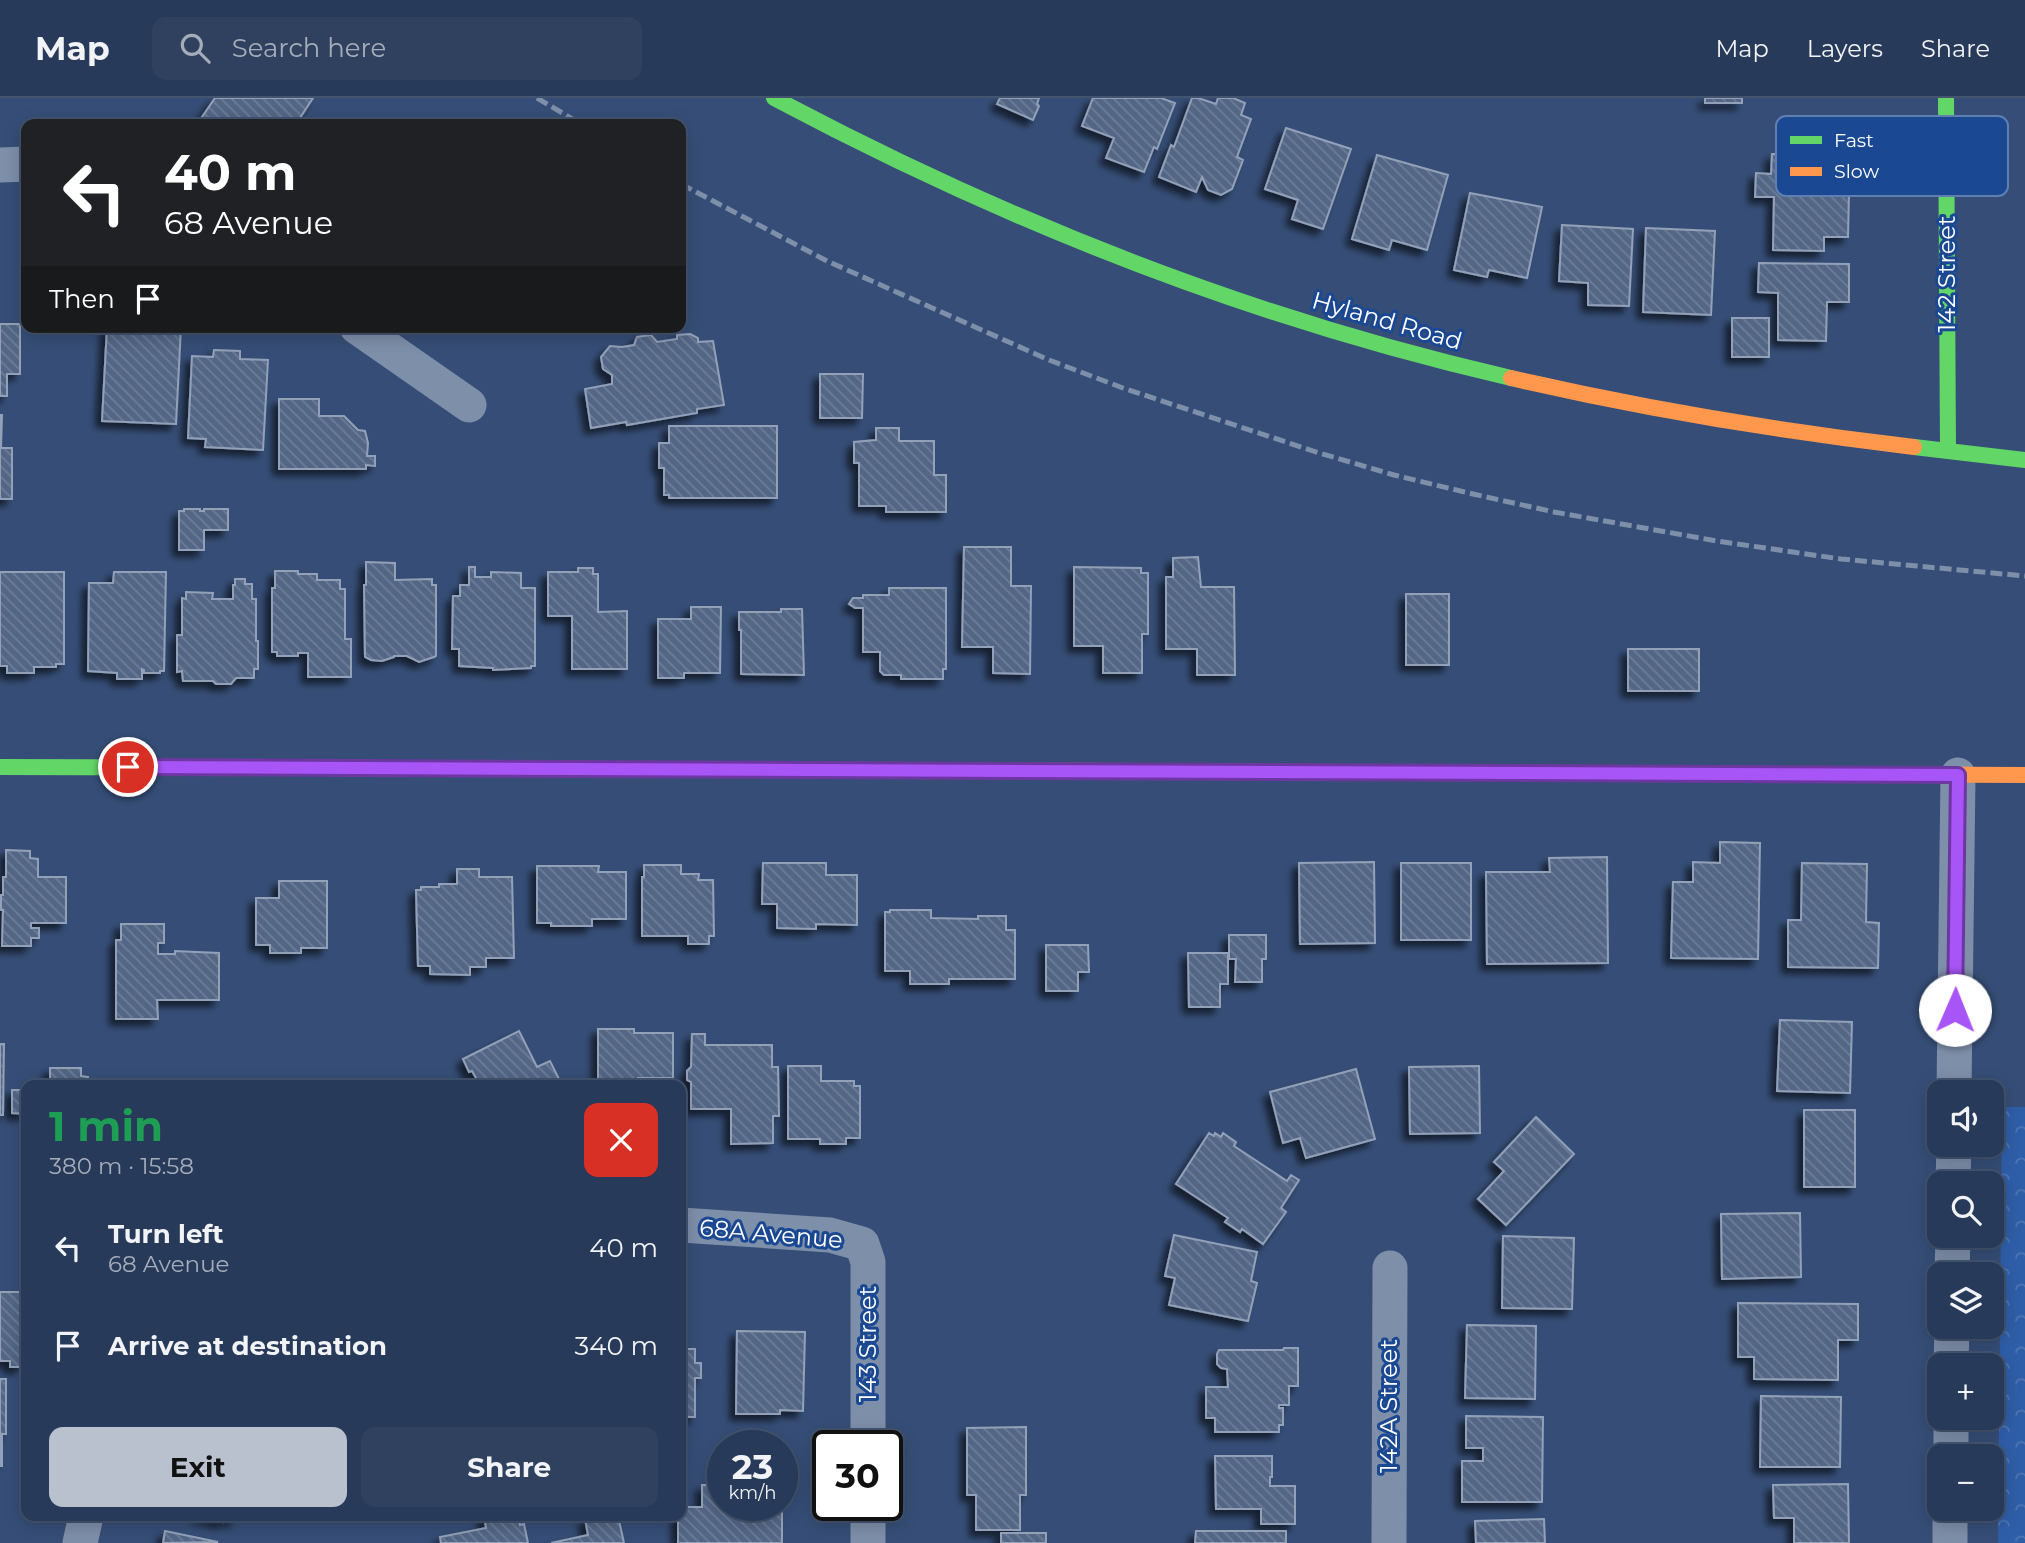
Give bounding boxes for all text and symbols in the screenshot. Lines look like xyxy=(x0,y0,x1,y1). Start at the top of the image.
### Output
search box xyxy=(152,17,642,80)
text: Map xyxy=(35,28,110,68)
icon: search xyxy=(176,29,214,67)
text: Search here xyxy=(232,32,386,64)
text: Map xyxy=(1715,34,1769,63)
text: Layers xyxy=(1807,34,1883,63)
text: Share xyxy=(1921,34,1990,63)
legend xyxy=(1776,116,2008,196)
text: Fast xyxy=(1834,129,1874,152)
text: 40 m xyxy=(164,143,296,202)
icon: left xyxy=(49,147,140,238)
text: Slow xyxy=(1834,160,1879,183)
text: 68 Avenue xyxy=(164,203,333,242)
street label: 142 Street xyxy=(1932,215,1961,332)
icon: arrive xyxy=(129,280,167,318)
text: Then xyxy=(49,283,115,315)
street label: Hyland Road xyxy=(1309,285,1465,356)
pin xyxy=(98,737,158,797)
icon: arrive xyxy=(109,748,147,786)
position arrow xyxy=(1918,973,1992,1047)
map controls xyxy=(1927,1080,2004,1521)
button: sound xyxy=(1927,1080,2004,1157)
text: 1 min xyxy=(49,1100,163,1152)
button: close xyxy=(584,1103,658,1177)
text: 380 m · 15:58 xyxy=(49,1152,194,1180)
button: search xyxy=(1927,1171,2004,1248)
street label: 68A Avenue xyxy=(698,1213,844,1254)
text: Turn left xyxy=(108,1218,224,1250)
icon: left xyxy=(49,1229,87,1267)
text: 40 m xyxy=(589,1232,658,1264)
text: 68 Avenue xyxy=(108,1250,230,1278)
button: layers xyxy=(1927,1262,2004,1339)
street label: 143 Street xyxy=(853,1285,882,1402)
icon: arrive xyxy=(49,1327,87,1365)
text: Arrive at destination xyxy=(108,1330,387,1362)
text: 340 m xyxy=(575,1330,658,1362)
street label: 142A Street xyxy=(1374,1339,1403,1473)
button: + xyxy=(1927,1353,2004,1430)
button: Exit xyxy=(49,1427,347,1507)
button: Share xyxy=(361,1427,658,1507)
speed limit sign: 30 xyxy=(812,1430,903,1521)
button: − xyxy=(1927,1444,2004,1521)
text: 23 xyxy=(732,1445,773,1488)
text: km/h xyxy=(728,1482,777,1504)

